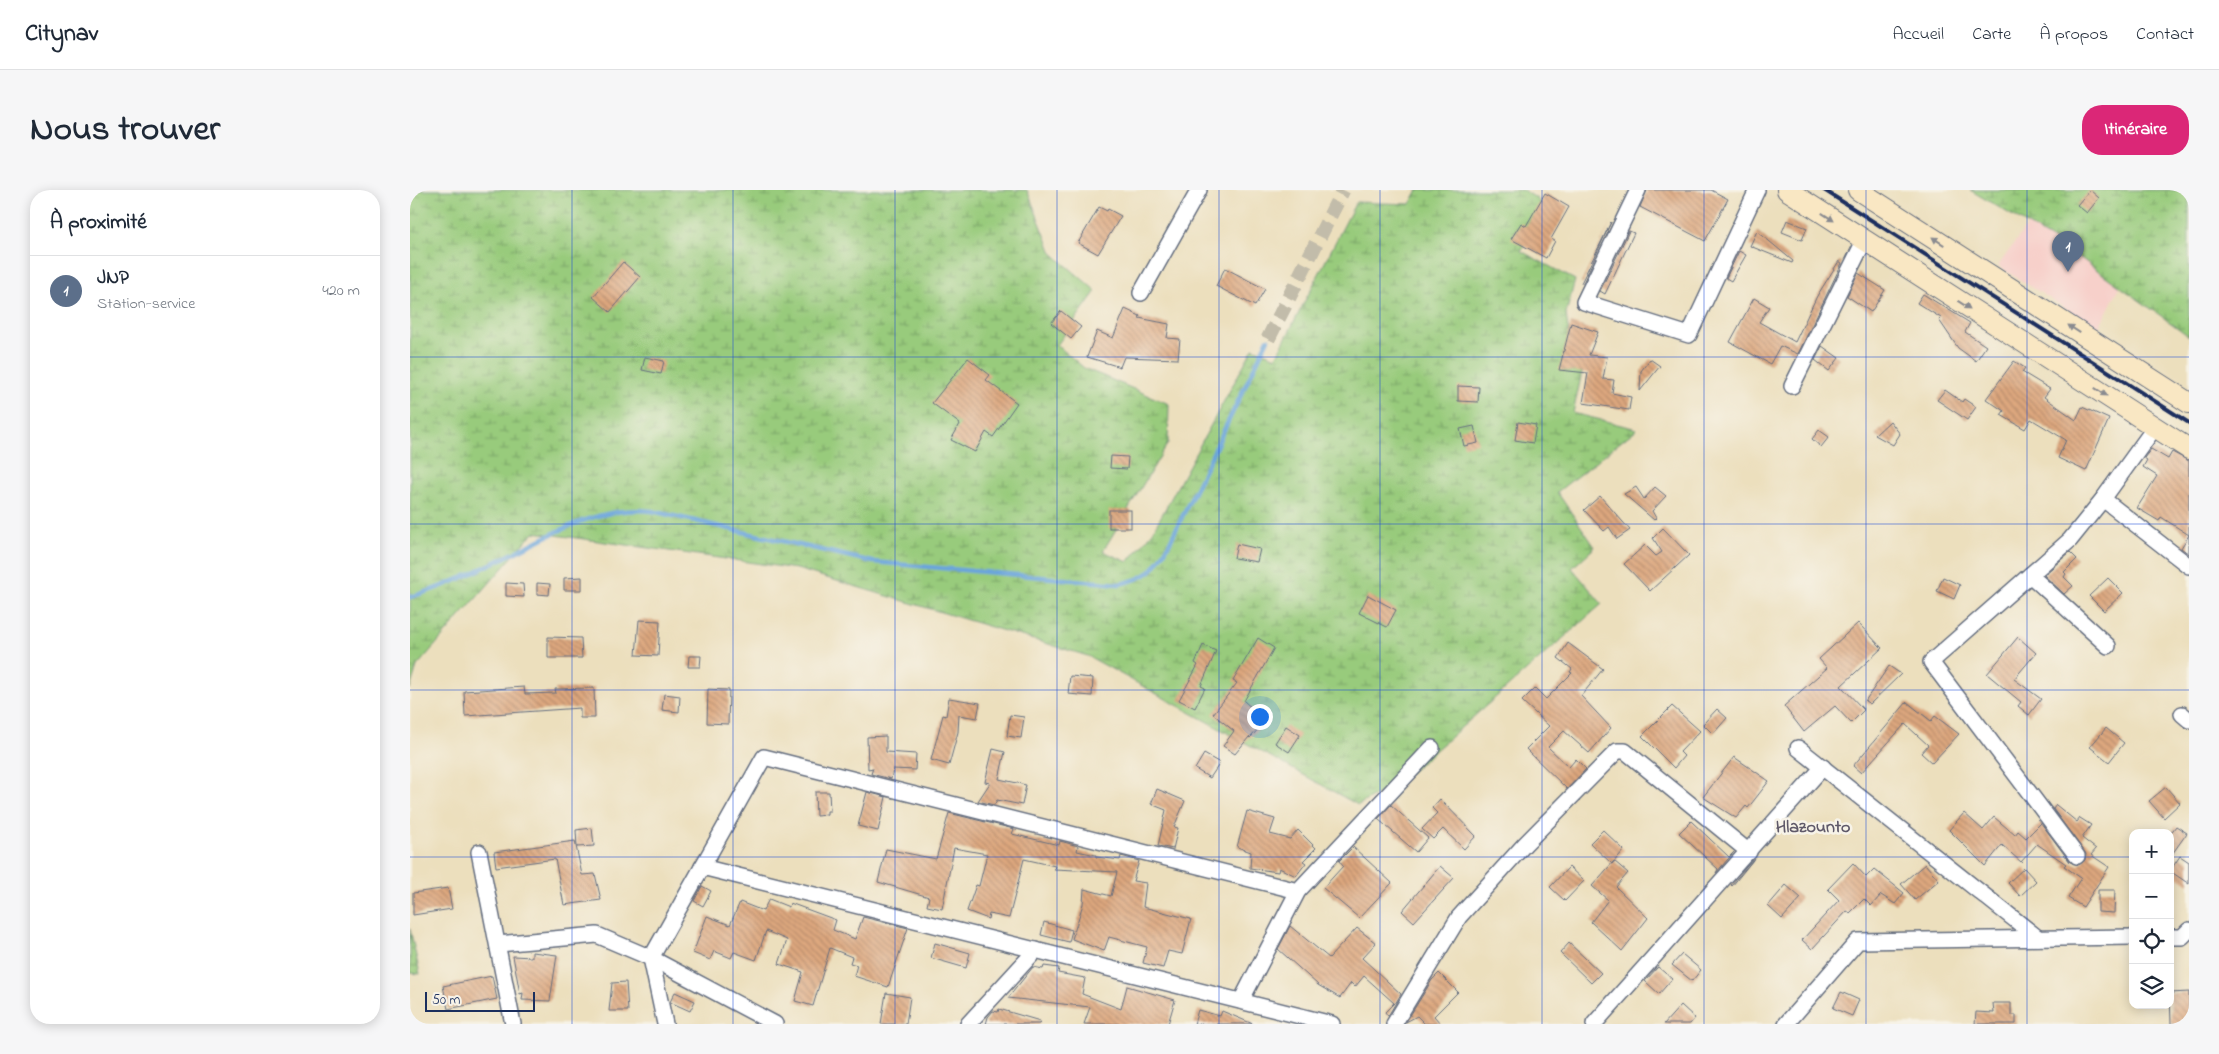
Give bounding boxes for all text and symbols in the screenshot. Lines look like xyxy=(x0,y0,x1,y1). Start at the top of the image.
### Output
text: Citynav xyxy=(25,17,98,52)
text: Accueil xyxy=(1892,22,1944,48)
text: Carte xyxy=(1972,22,2011,48)
text: À propos xyxy=(2039,22,2108,48)
text: Contact xyxy=(2136,22,2194,48)
text: Nous trouver xyxy=(30,105,220,156)
button: Itinéraire xyxy=(2082,105,2189,155)
text: À proximité xyxy=(50,208,147,238)
one-way arrow xyxy=(1821,212,1834,222)
pin: 1 xyxy=(2052,231,2084,272)
one-way arrow xyxy=(1931,237,1944,246)
text: JNP xyxy=(97,265,129,292)
text: 1 xyxy=(63,279,69,303)
text: 420 m xyxy=(322,279,360,303)
text: Station-service xyxy=(97,292,195,316)
one-way arrow xyxy=(1958,300,1971,310)
one-way arrow xyxy=(2068,324,2081,334)
one-way arrow xyxy=(2095,388,2108,397)
your location xyxy=(1247,704,1273,730)
district label: Hlazounto xyxy=(1776,815,1850,841)
map controls xyxy=(2129,829,2174,1009)
button: + xyxy=(2129,829,2174,874)
button: − xyxy=(2129,874,2174,919)
button: locate xyxy=(2129,919,2174,964)
button: layers xyxy=(2129,964,2174,1009)
scale bar xyxy=(425,989,535,1012)
text: 50 m xyxy=(432,990,460,1011)

